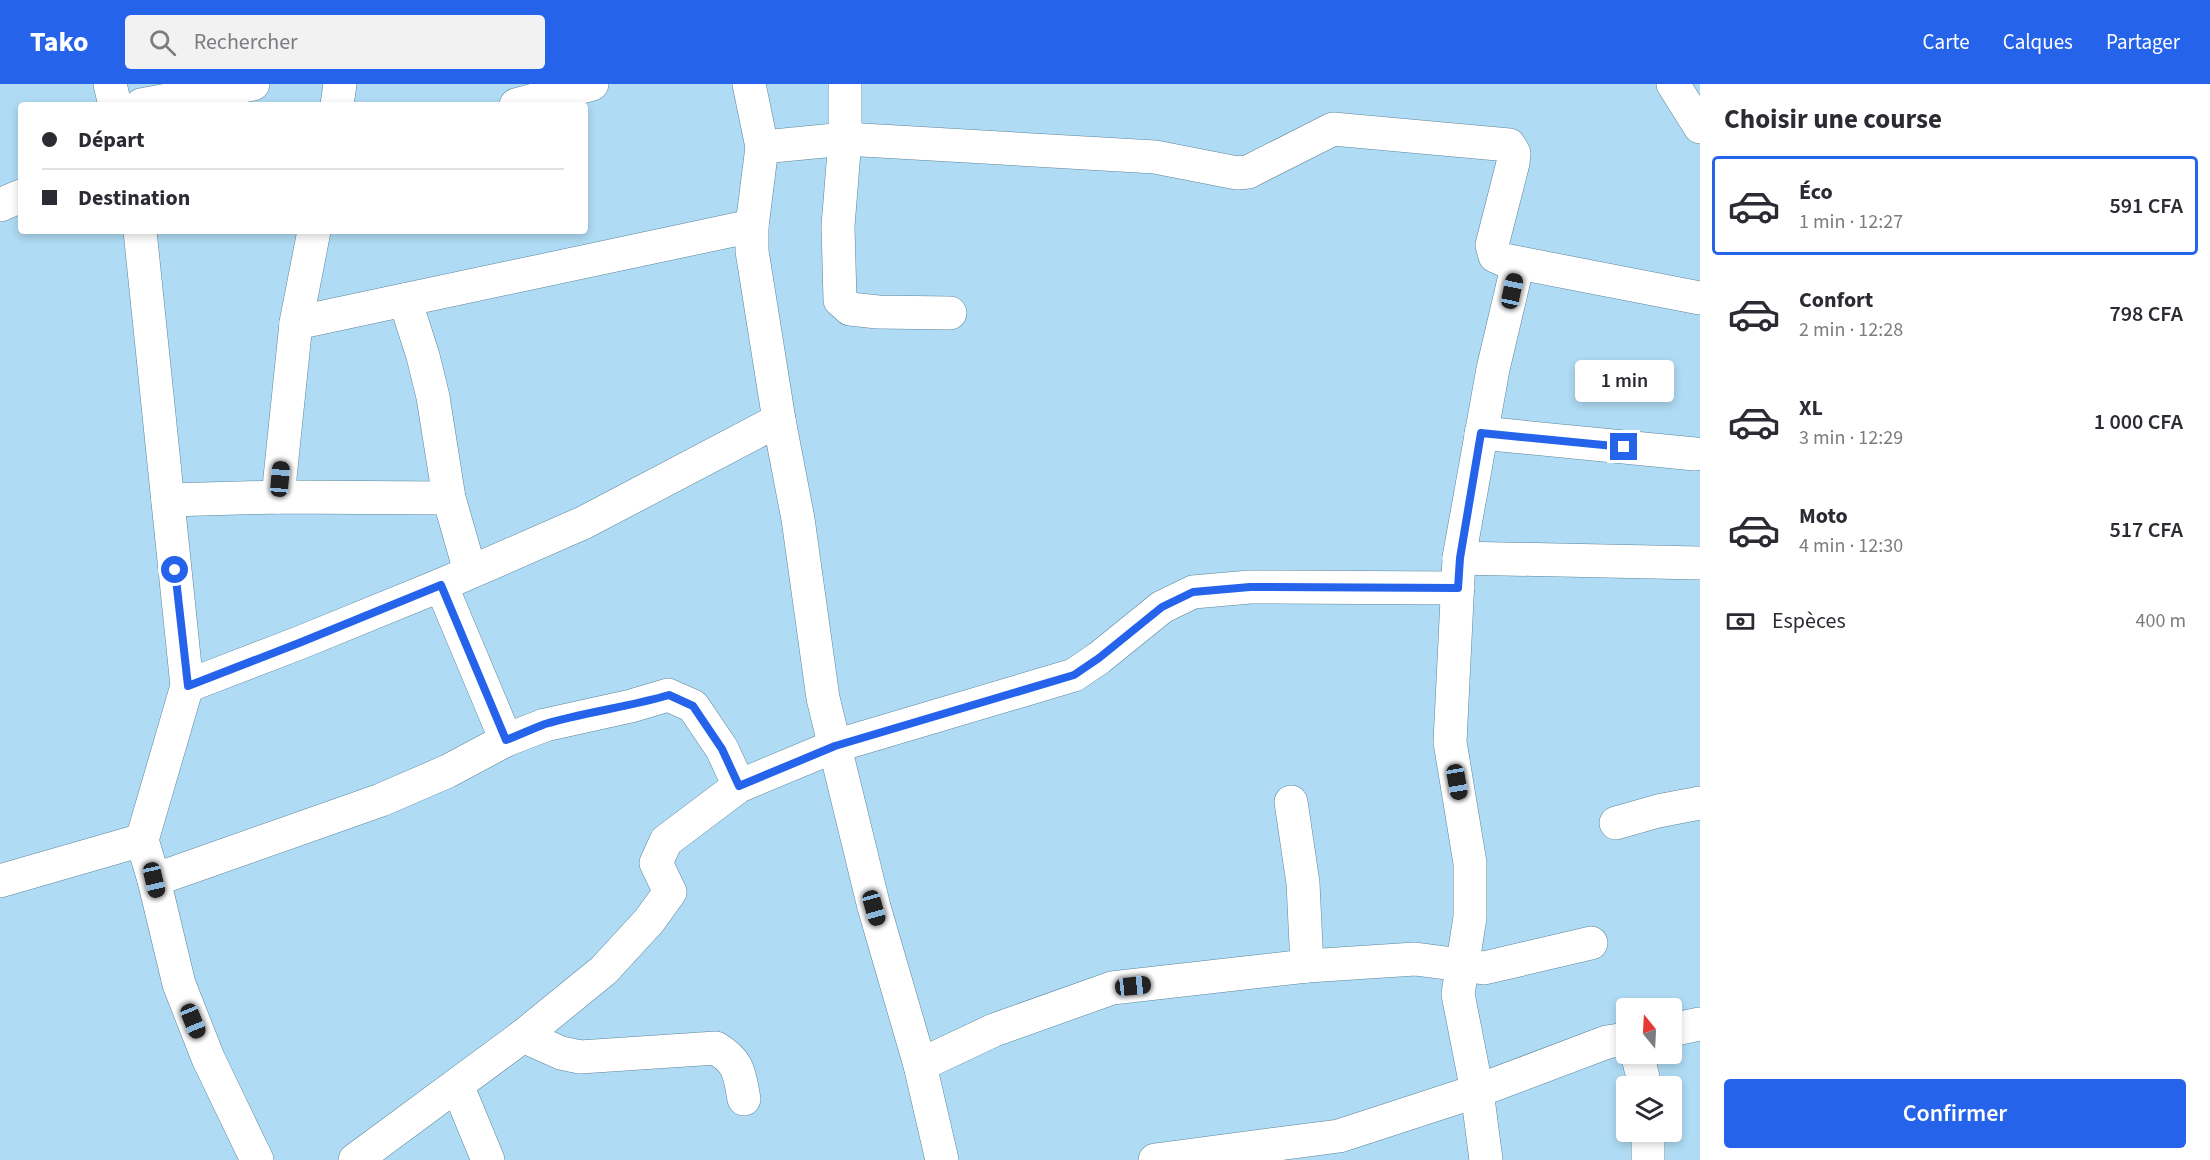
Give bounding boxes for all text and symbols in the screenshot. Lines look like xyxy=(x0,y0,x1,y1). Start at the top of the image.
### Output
search box xyxy=(125,15,545,69)
text: Tako xyxy=(30,22,89,62)
icon: search xyxy=(146,26,179,59)
text: Rechercher xyxy=(194,26,298,58)
text: Carte xyxy=(1923,27,1970,57)
text: Calques xyxy=(2003,27,2073,57)
text: Partager xyxy=(2106,27,2180,57)
text: Choisir une course xyxy=(1724,100,1942,139)
text: Départ xyxy=(78,124,145,156)
text: Éco xyxy=(1799,176,1833,208)
icon: car xyxy=(1727,179,1781,233)
text: Destination xyxy=(78,182,190,214)
text: 591 CFA xyxy=(2109,190,2183,222)
text: 1 min · 12:27 xyxy=(1799,208,1903,236)
car xyxy=(1499,272,1525,310)
text: Confort xyxy=(1799,284,1873,316)
icon: car xyxy=(1727,287,1781,341)
text: 798 CFA xyxy=(2109,298,2183,330)
text: 2 min · 12:28 xyxy=(1799,316,1903,344)
callout: 1 min xyxy=(1574,360,1674,402)
text: 1 min xyxy=(1601,367,1648,395)
text: XL xyxy=(1799,392,1823,424)
icon: car xyxy=(1727,395,1781,449)
text: 1 000 CFA xyxy=(2094,406,2183,438)
text: 3 min · 12:29 xyxy=(1799,424,1903,452)
route end xyxy=(1610,433,1637,460)
car xyxy=(269,460,291,498)
text: Moto xyxy=(1799,500,1848,532)
icon: car xyxy=(1727,503,1781,557)
text: 517 CFA xyxy=(2109,514,2183,546)
text: 4 min · 12:30 xyxy=(1799,532,1903,560)
route start xyxy=(161,556,188,583)
icon: cash xyxy=(1724,605,1757,638)
text: Espèces xyxy=(1772,605,1846,637)
text: 400 m xyxy=(2136,607,2186,635)
car xyxy=(1445,763,1469,801)
car xyxy=(141,860,167,900)
car xyxy=(860,888,888,928)
car xyxy=(1114,975,1152,997)
north arrow xyxy=(1616,998,1682,1064)
map controls xyxy=(1616,998,1682,1142)
car xyxy=(178,1001,208,1041)
button: layers xyxy=(1616,1076,1682,1142)
button: Confirmer xyxy=(1724,1079,2186,1148)

